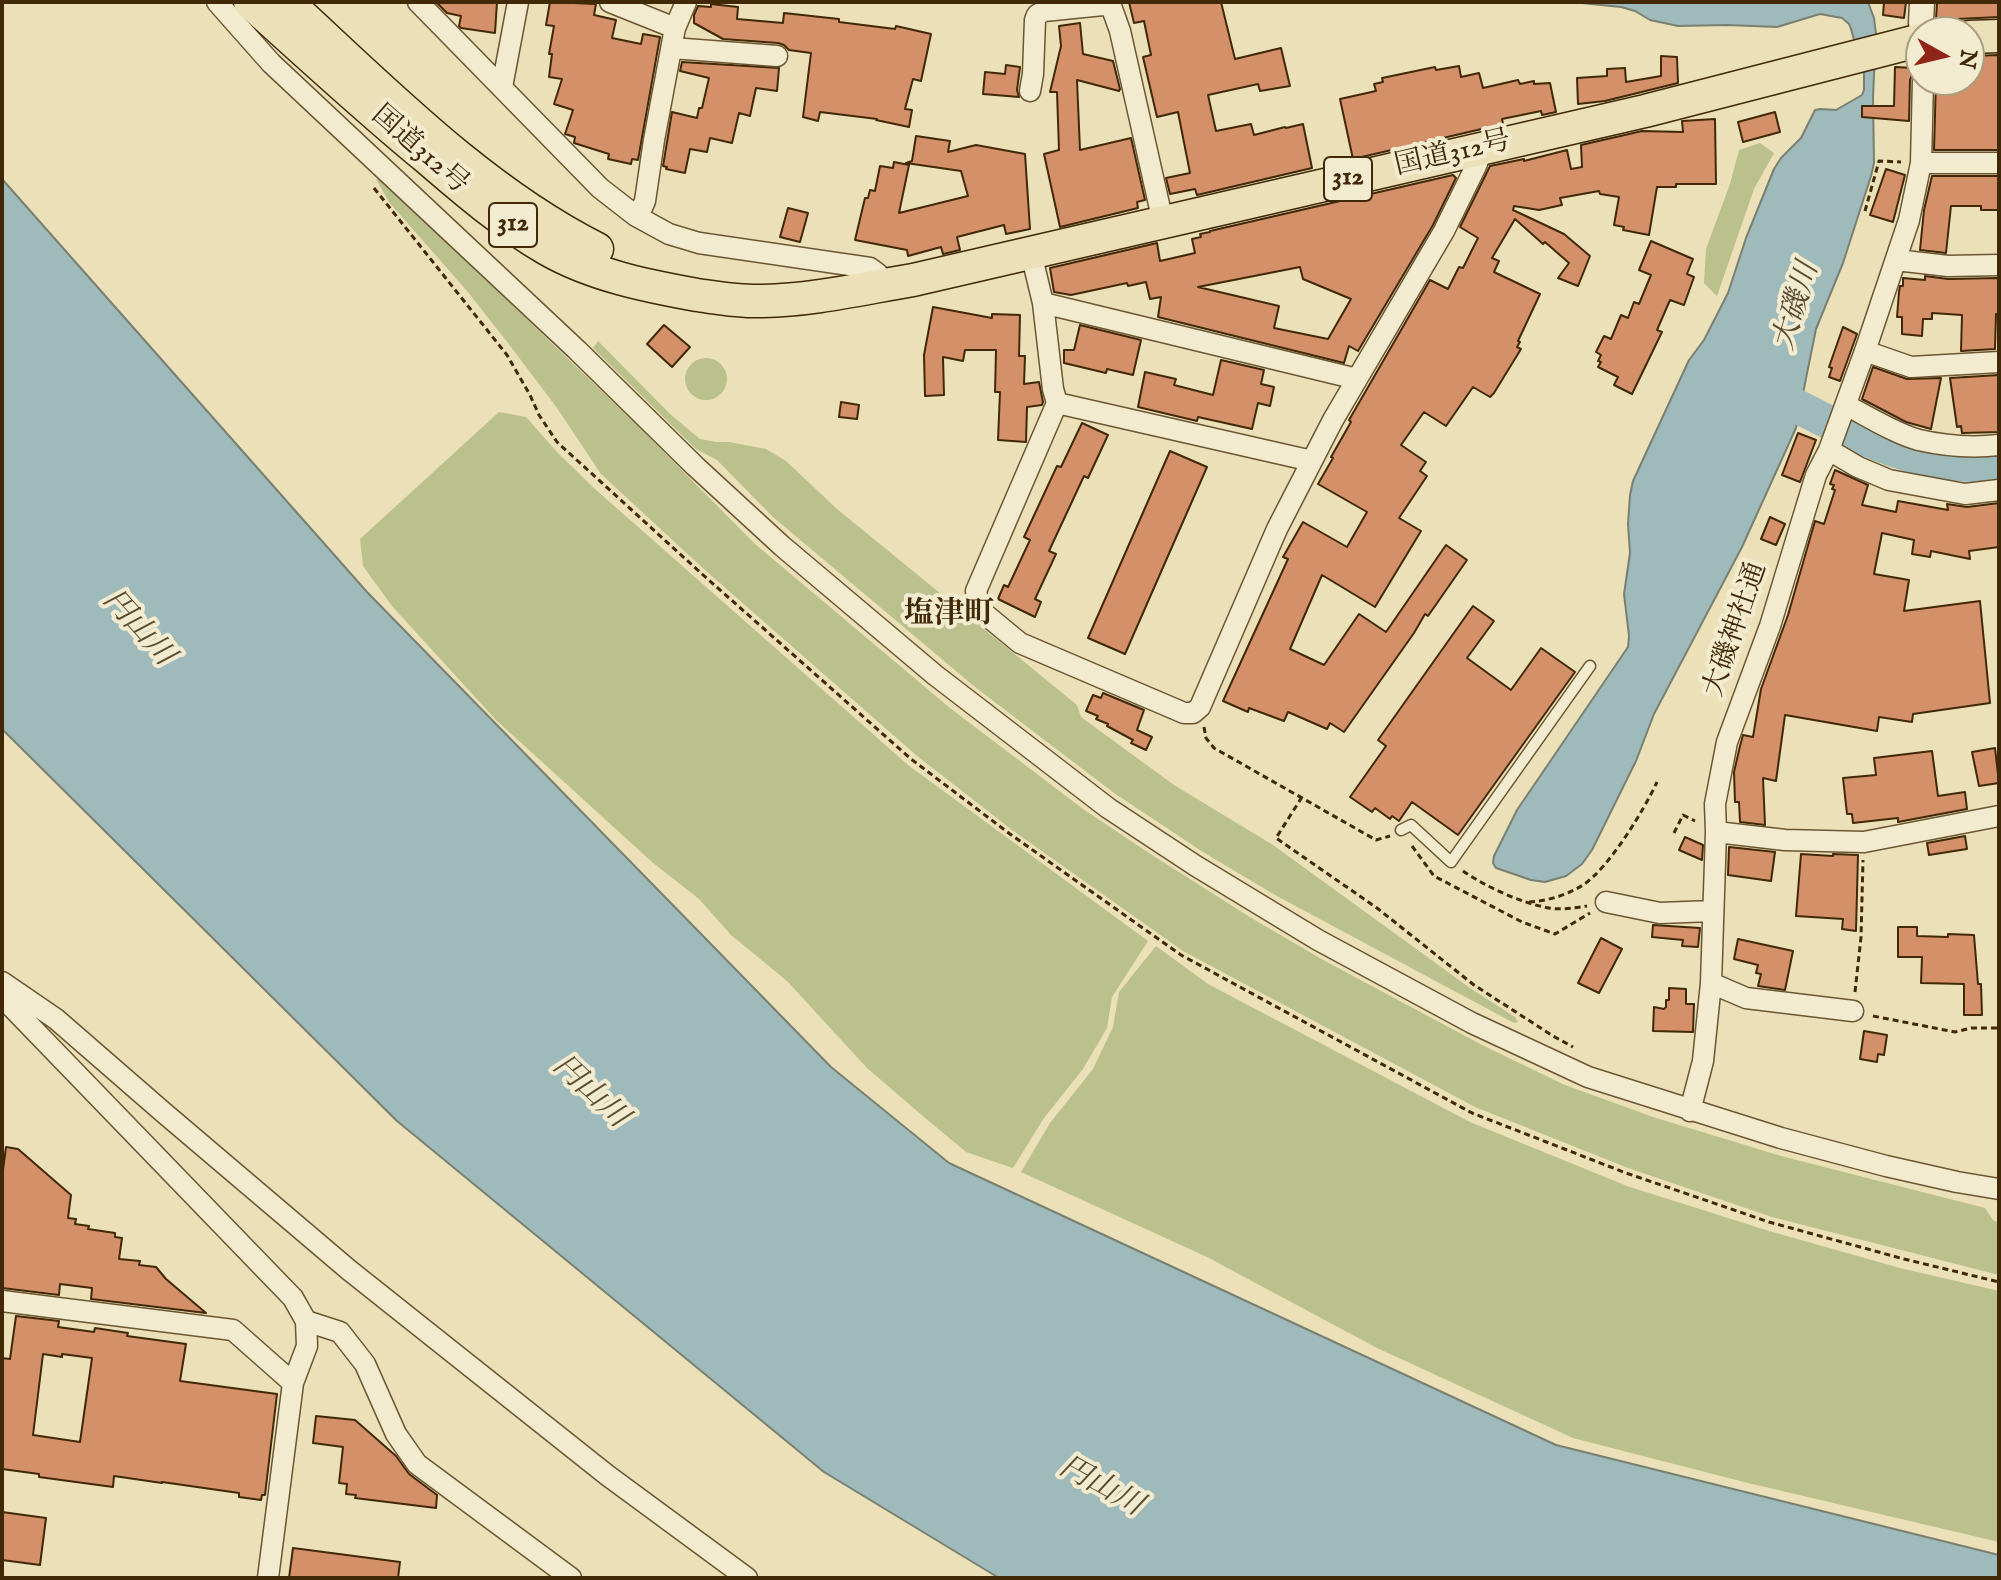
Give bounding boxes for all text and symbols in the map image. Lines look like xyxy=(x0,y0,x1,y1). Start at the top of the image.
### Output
north arrow xyxy=(1905,16,1985,96)
text: N xyxy=(1952,48,1982,70)
street label: 国道312号 xyxy=(363,100,475,202)
street label: 国道312号 xyxy=(1392,125,1514,185)
road number: 312 xyxy=(1324,157,1372,201)
road number: 312 xyxy=(489,203,537,247)
water label: 大磯川 xyxy=(1768,259,1828,355)
street label: 大磯神社通 xyxy=(1698,558,1776,702)
water label: 円山川 xyxy=(94,584,180,674)
district label: 塩津町 xyxy=(904,598,994,634)
water label: 円山川 xyxy=(544,1049,634,1137)
water label: 円山川 xyxy=(1052,1450,1148,1526)

